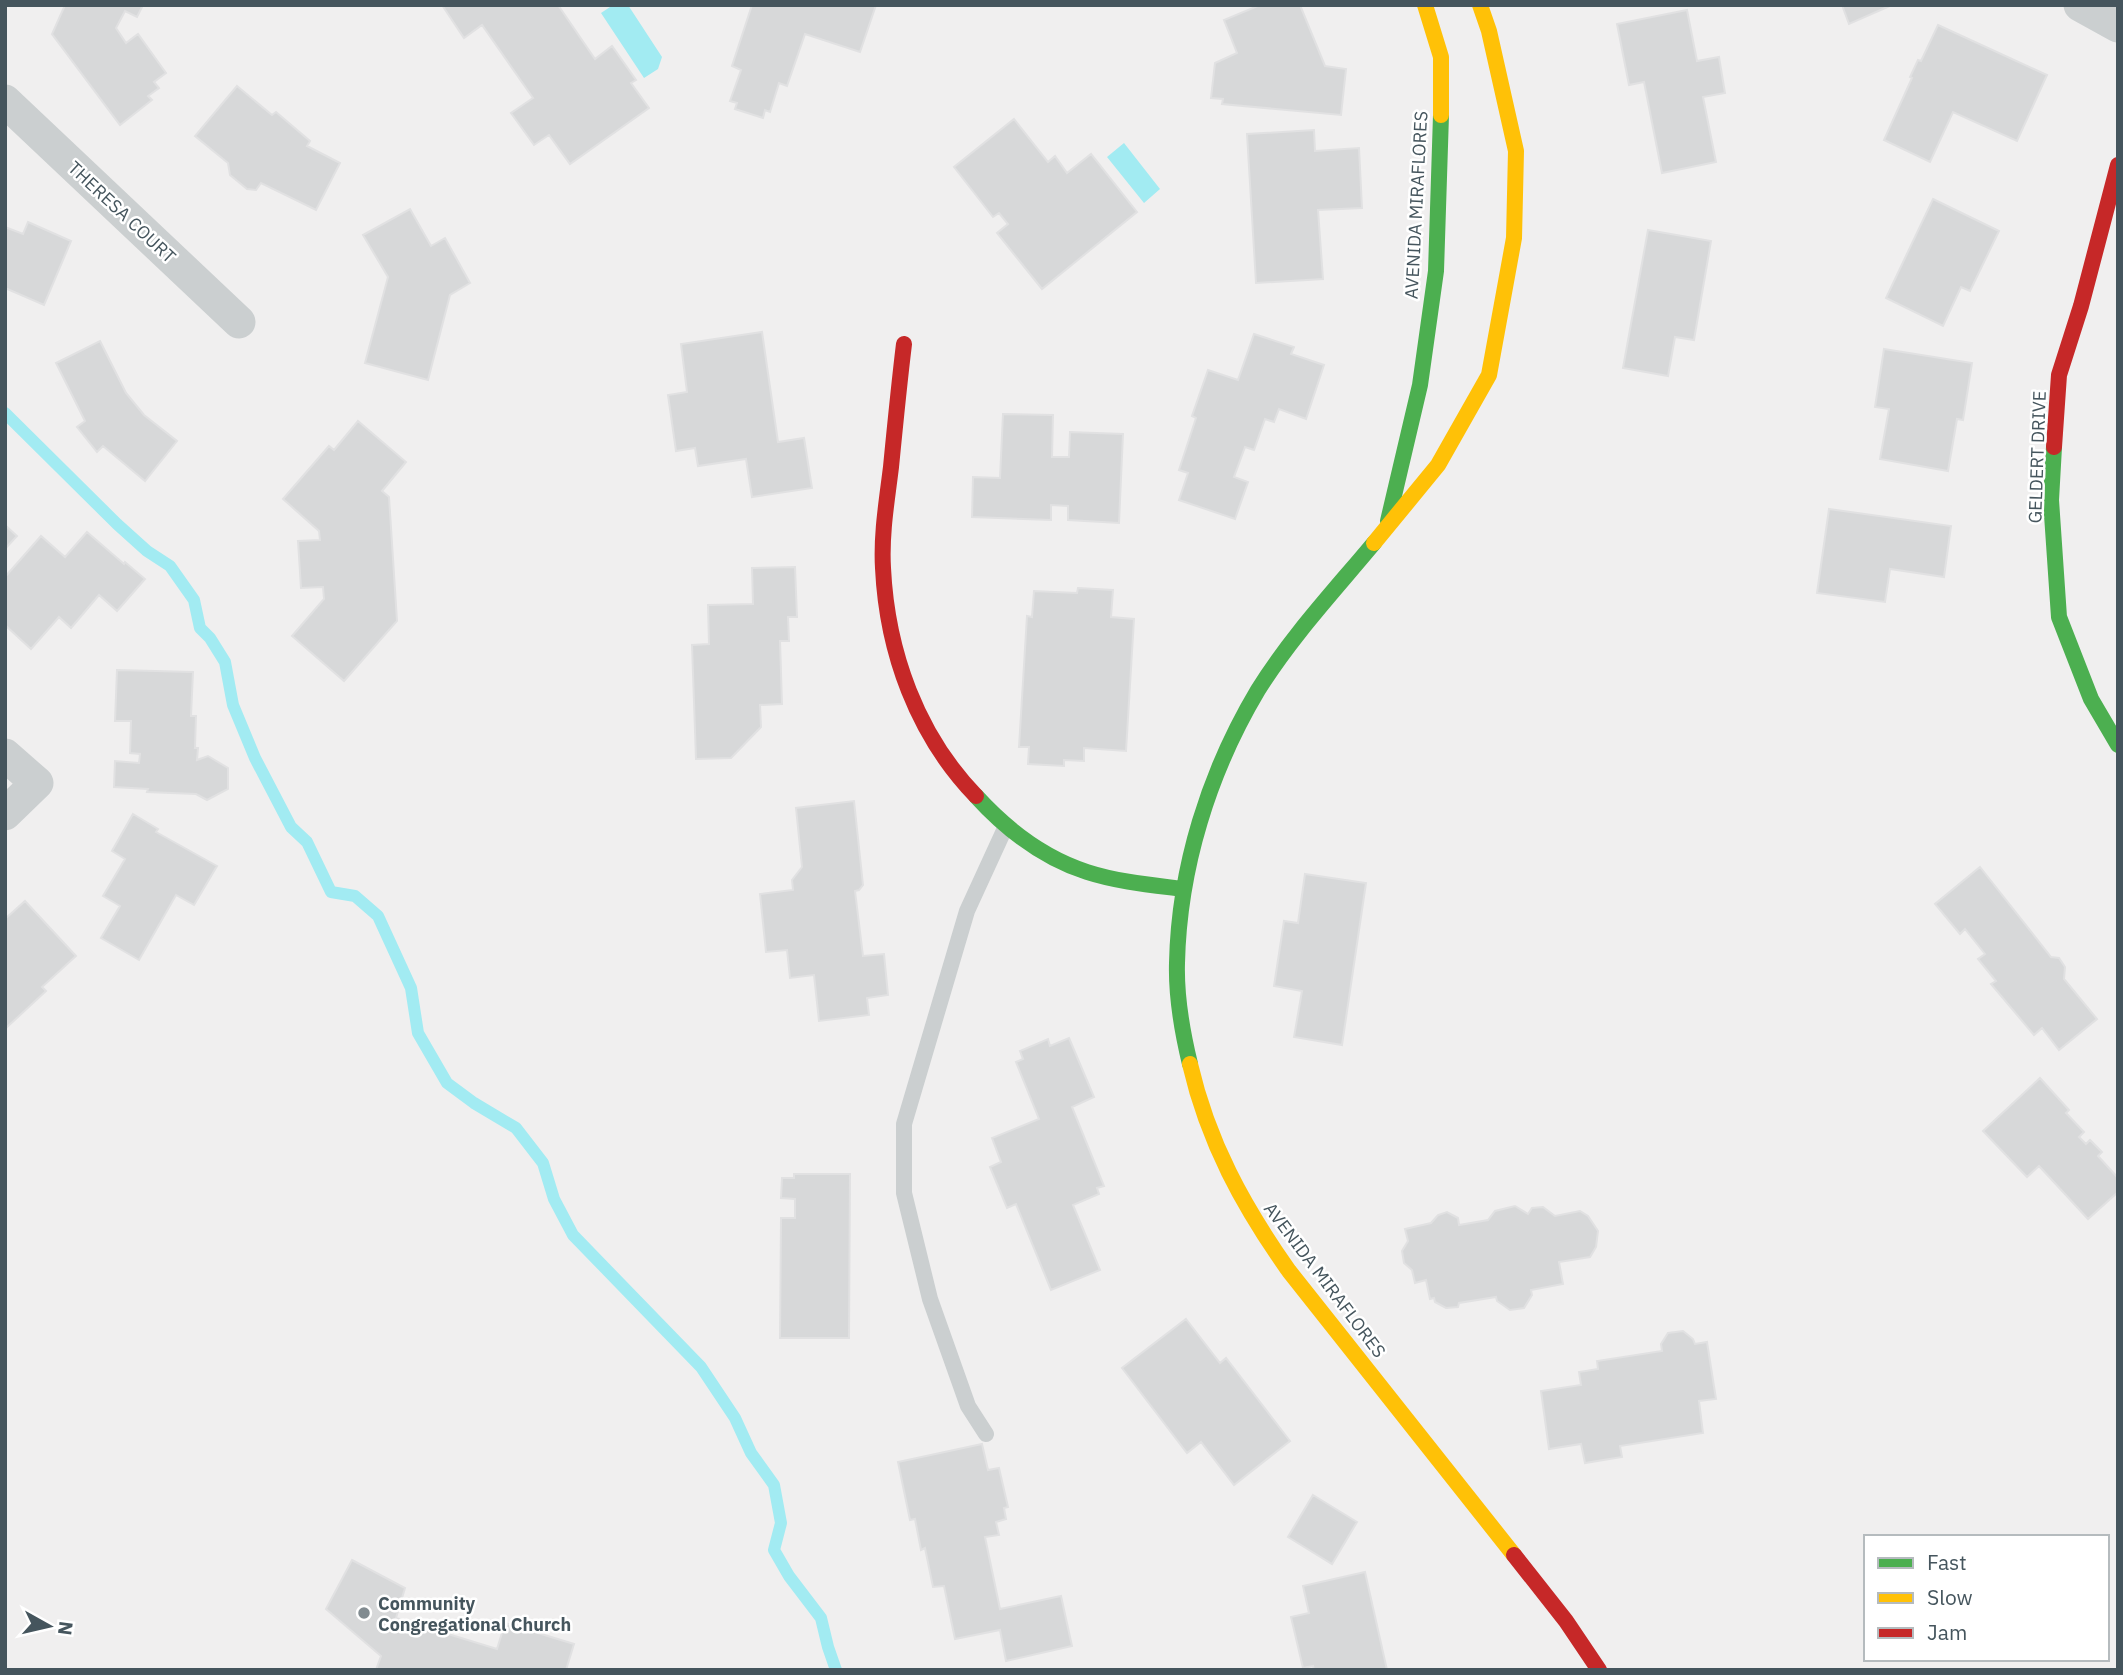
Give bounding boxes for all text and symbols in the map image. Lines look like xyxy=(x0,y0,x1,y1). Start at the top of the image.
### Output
street label: AVENIDA MIRAFLORES xyxy=(1400,110,1432,300)
street label: THERESA COURT xyxy=(63,156,181,268)
street label: GELDERT DRIVE xyxy=(2023,390,2051,524)
street label: AVENIDA MIRAFLORES xyxy=(1259,1198,1391,1362)
legend xyxy=(1864,1535,2109,1661)
text: Fast xyxy=(1927,1548,1967,1576)
text: Slow xyxy=(1927,1583,1973,1611)
north arrow xyxy=(14,1591,84,1661)
place label: Community Congregational Church xyxy=(378,1592,571,1636)
marker: Community Congregational Church xyxy=(356,1605,372,1621)
text: Jam xyxy=(1927,1618,1967,1646)
text: N xyxy=(53,1620,79,1637)

